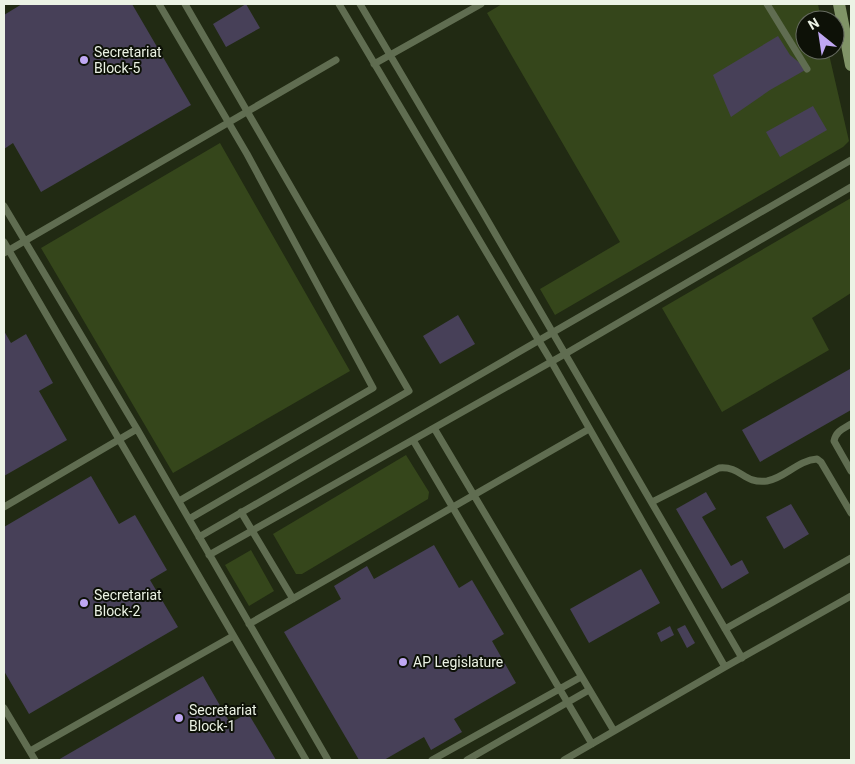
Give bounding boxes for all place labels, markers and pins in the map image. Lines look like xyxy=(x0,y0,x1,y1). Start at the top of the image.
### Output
place label: Secretariat Block-5 xyxy=(94,44,162,76)
marker: Secretariat Block-5 xyxy=(78,54,90,66)
place label: Secretariat Block-2 xyxy=(94,587,162,619)
marker: Secretariat Block-2 xyxy=(78,597,90,609)
place label: AP Legislature xyxy=(413,654,503,670)
marker: AP Legislature xyxy=(397,656,409,668)
place label: Secretariat Block-1 xyxy=(189,702,257,734)
marker: Secretariat Block-1 xyxy=(173,712,185,724)

